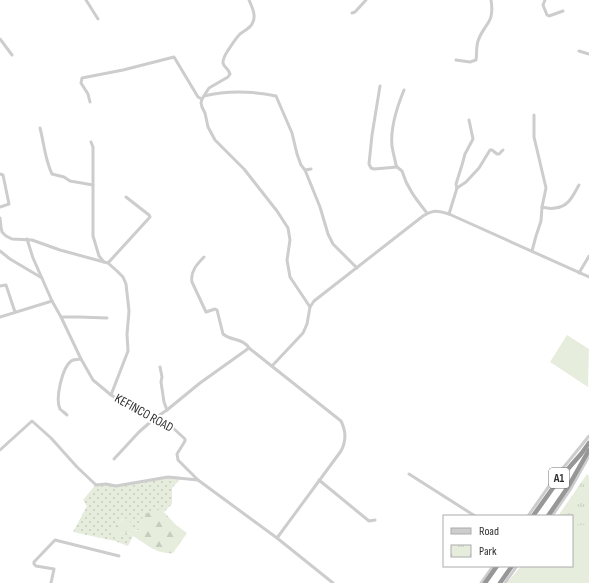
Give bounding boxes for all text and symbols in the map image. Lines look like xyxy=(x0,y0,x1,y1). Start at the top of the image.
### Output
street label: KEFINCO ROAD xyxy=(112,390,176,436)
road number: A1 xyxy=(549,468,569,488)
legend xyxy=(443,515,573,567)
text: Road xyxy=(479,524,499,539)
text: Park xyxy=(479,544,497,559)

